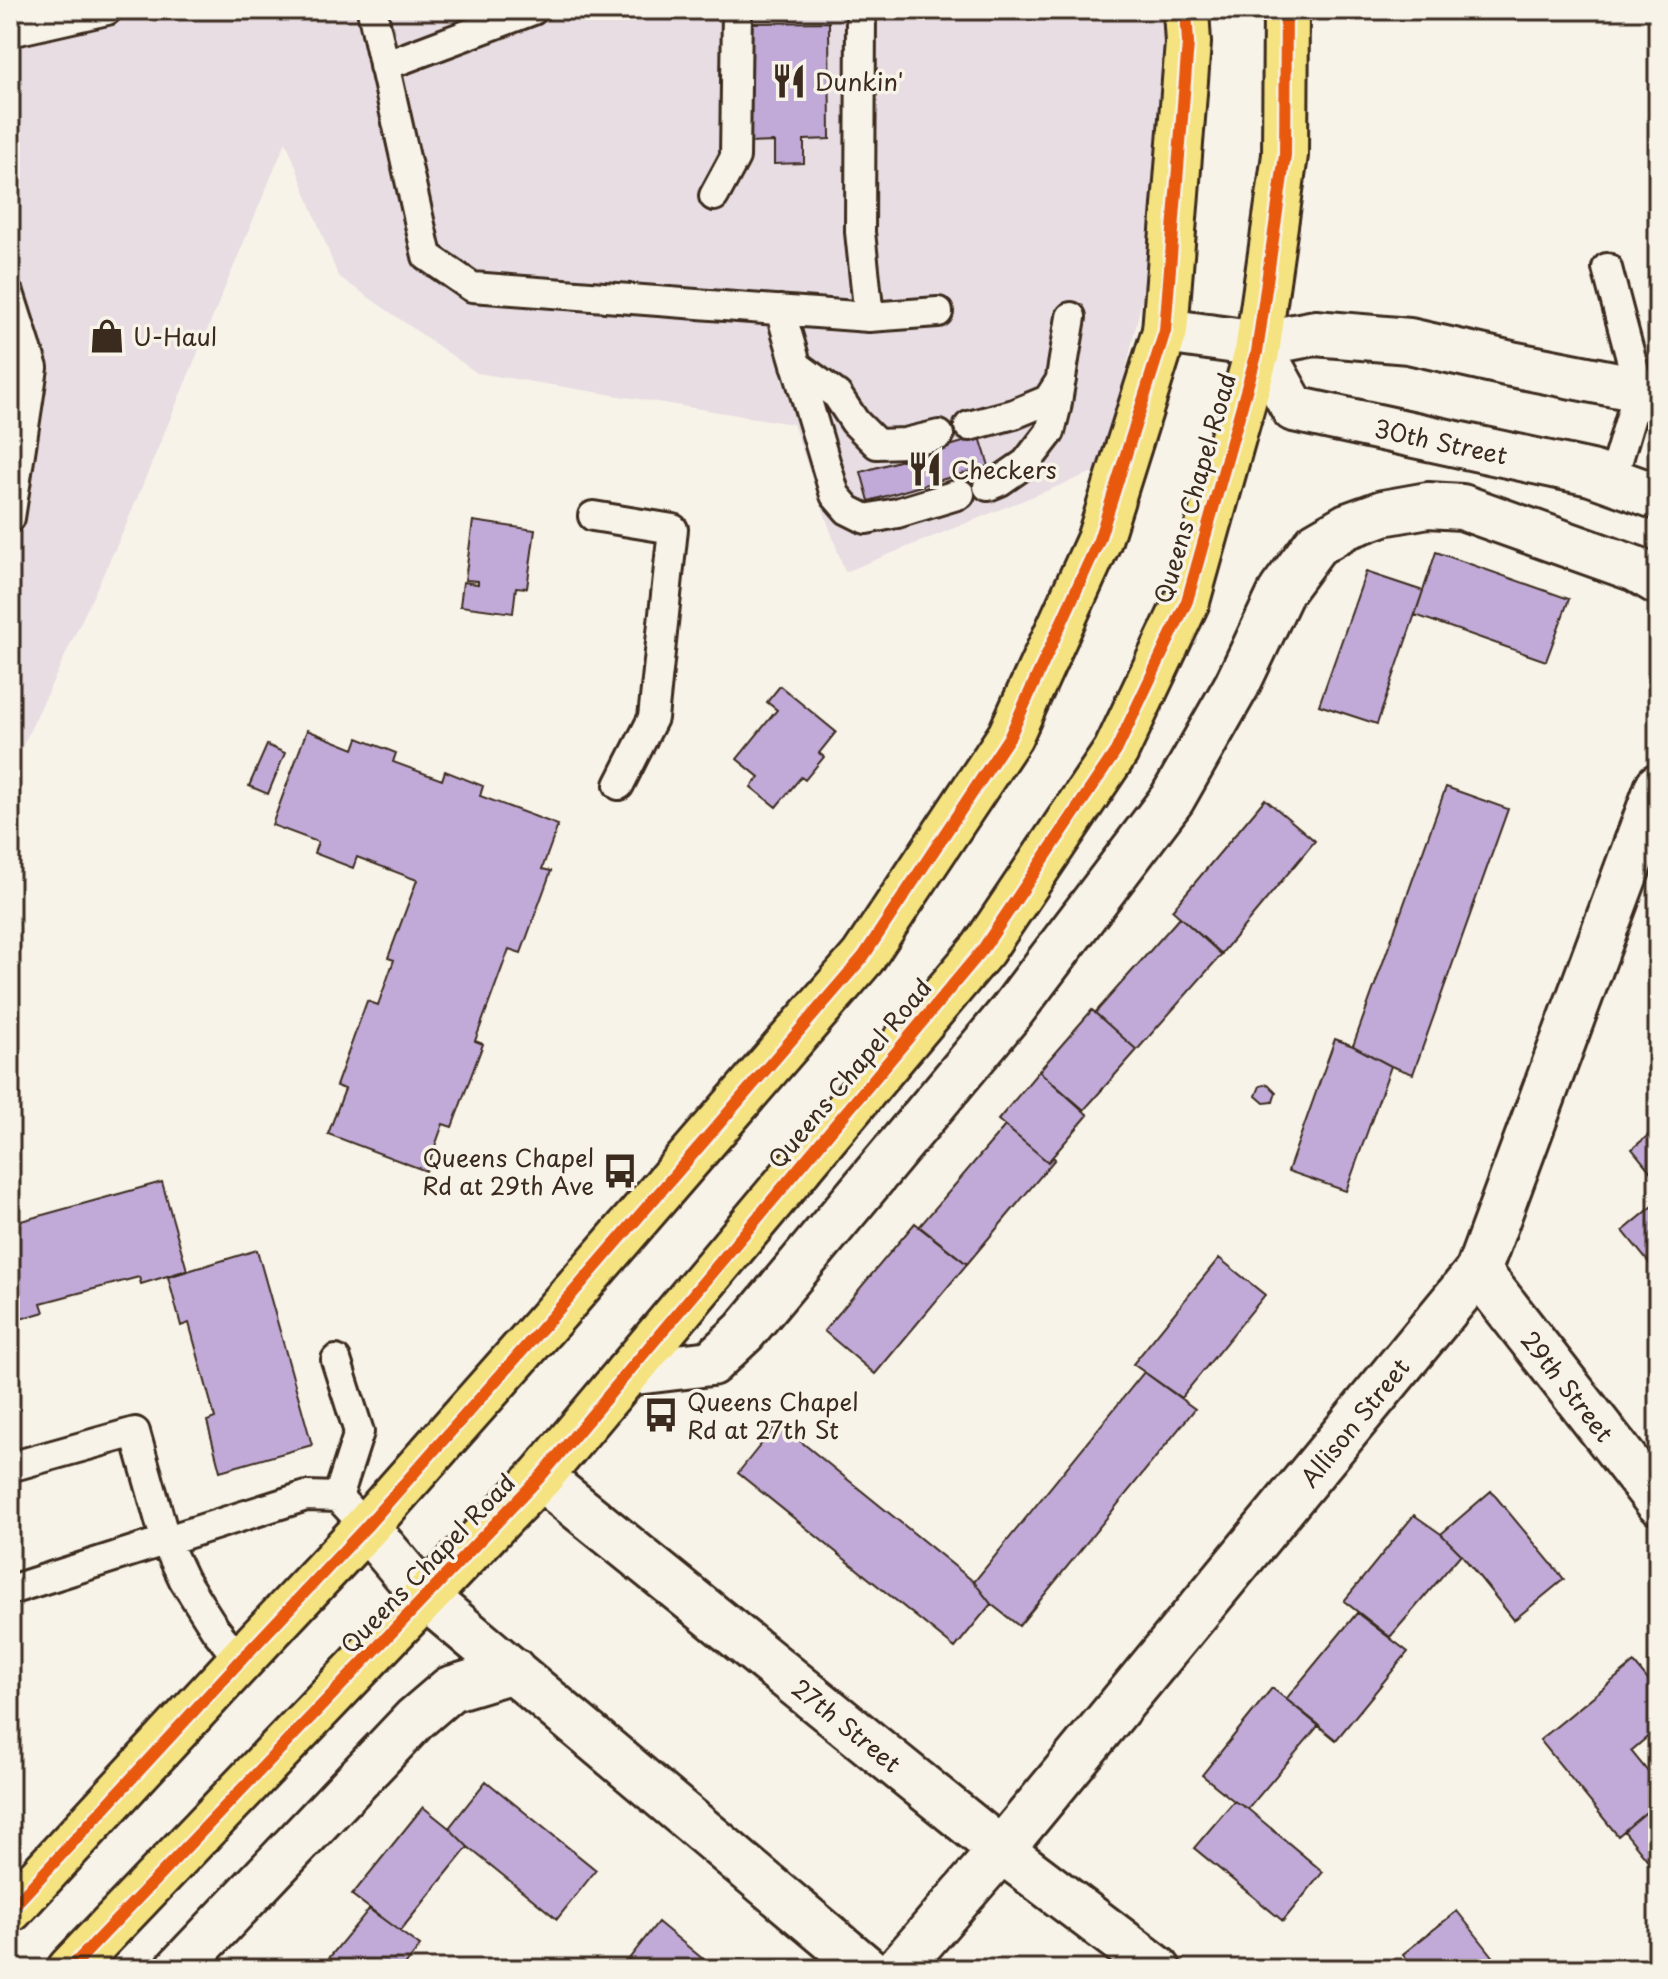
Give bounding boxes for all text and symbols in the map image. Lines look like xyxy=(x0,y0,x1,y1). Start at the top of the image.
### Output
restaurant icon: Dunkin' xyxy=(770,62,808,100)
place label: Dunkin' xyxy=(815,63,903,99)
shop icon: U-Haul xyxy=(88,317,126,355)
place label: U-Haul xyxy=(133,318,217,354)
street label: Queens Chapel Road xyxy=(1144,368,1244,608)
street label: 30th Street xyxy=(1371,409,1511,473)
restaurant icon: Checkers xyxy=(906,450,944,488)
place label: Checkers xyxy=(951,451,1057,487)
street label: Queens Chapel Road xyxy=(759,970,939,1176)
place label: Queens Chapel Rd at 29th Ave xyxy=(422,1139,594,1203)
bus stop icon: Queens Chapel Rd at 29th Ave xyxy=(601,1152,639,1190)
street label: 29th Street xyxy=(1513,1323,1623,1449)
street label: Allison Street xyxy=(1291,1350,1417,1494)
place label: Queens Chapel Rd at 27th St xyxy=(687,1383,859,1447)
bus stop icon: Queens Chapel Rd at 27th St xyxy=(642,1396,680,1434)
street label: Queens Chapel Road xyxy=(331,1465,523,1661)
street label: 27th Street xyxy=(785,1670,909,1780)

